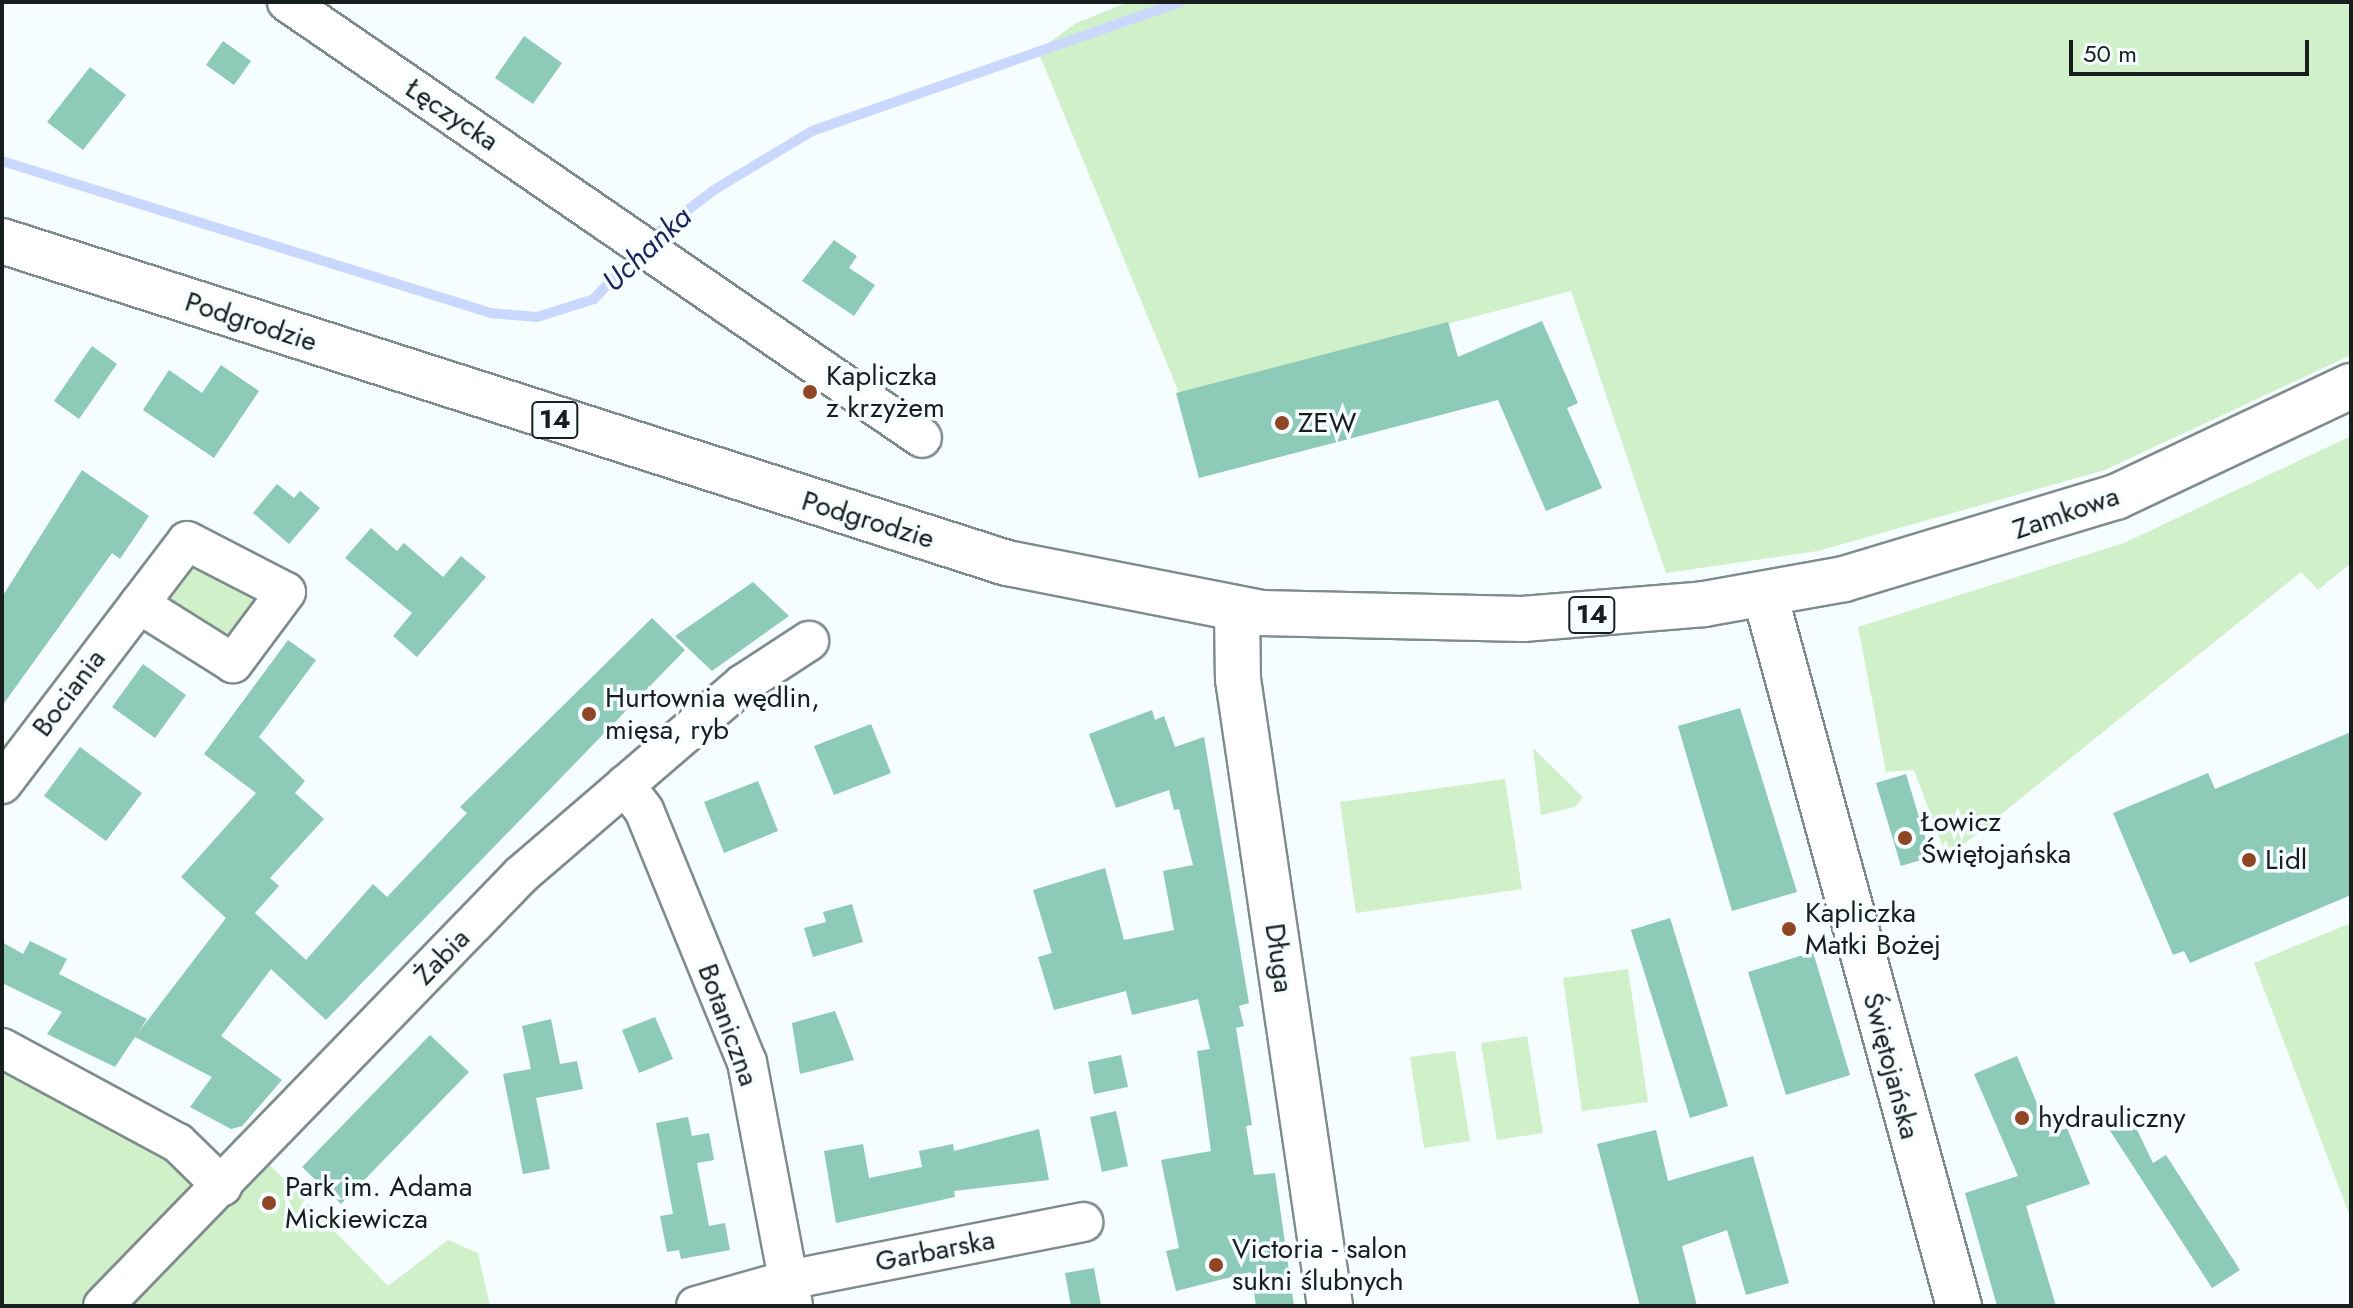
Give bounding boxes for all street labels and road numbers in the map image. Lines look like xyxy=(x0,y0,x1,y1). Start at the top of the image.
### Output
street label: Łęczycka xyxy=(399,72,505,158)
street label: Podgrodzie xyxy=(181,285,321,359)
road number: 14 xyxy=(531,398,579,442)
street label: Zamkowa xyxy=(2009,479,2123,547)
street label: Podgrodzie xyxy=(798,484,938,556)
road number: 14 xyxy=(1568,593,1616,637)
street label: Bociania xyxy=(25,643,113,743)
street label: Długa xyxy=(1258,921,1300,995)
street label: Żabia xyxy=(407,922,477,992)
street label: Botaniczna xyxy=(690,959,766,1091)
street label: Świętojańska xyxy=(1855,989,1927,1143)
street label: Garbarska xyxy=(872,1223,998,1279)

